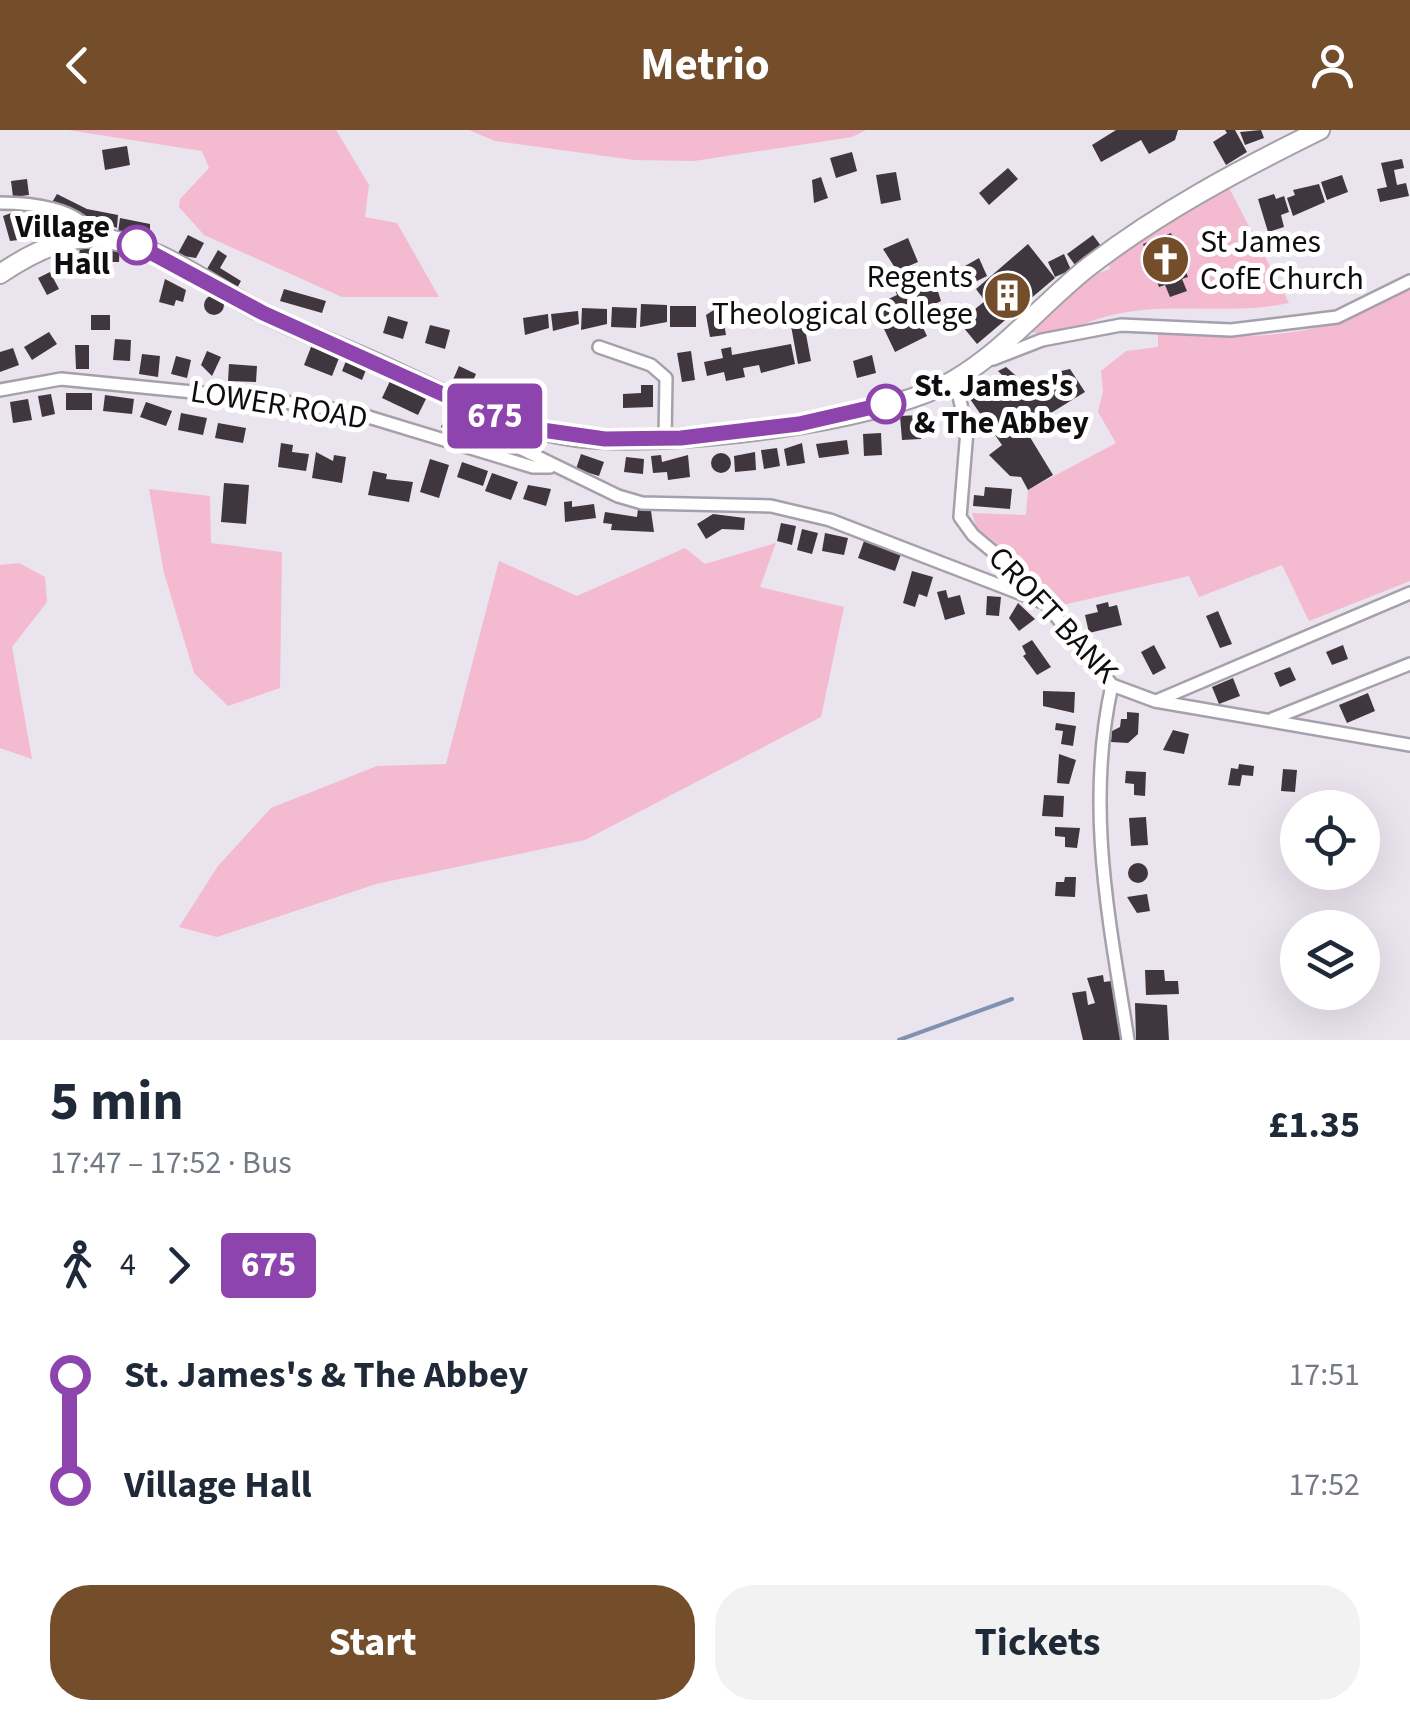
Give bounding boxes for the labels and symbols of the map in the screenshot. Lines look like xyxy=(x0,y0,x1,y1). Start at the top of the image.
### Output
place label: Village Hall xyxy=(14,204,110,287)
place label: St James CofE Church xyxy=(1200,219,1364,302)
marker: Village Hall xyxy=(118,226,156,264)
church icon: St James CofE Church xyxy=(1139,234,1191,286)
place label: Regents Theological College xyxy=(712,254,973,337)
building icon: Regents Theological College xyxy=(982,269,1034,321)
place label: St. James's & The Abbey xyxy=(914,363,1089,446)
street label: LOWER ROAD xyxy=(187,368,371,442)
line badge: 675 xyxy=(438,384,552,448)
marker: St. James's & The Abbey xyxy=(867,385,905,423)
street label: CROFT BANK xyxy=(977,536,1129,694)

